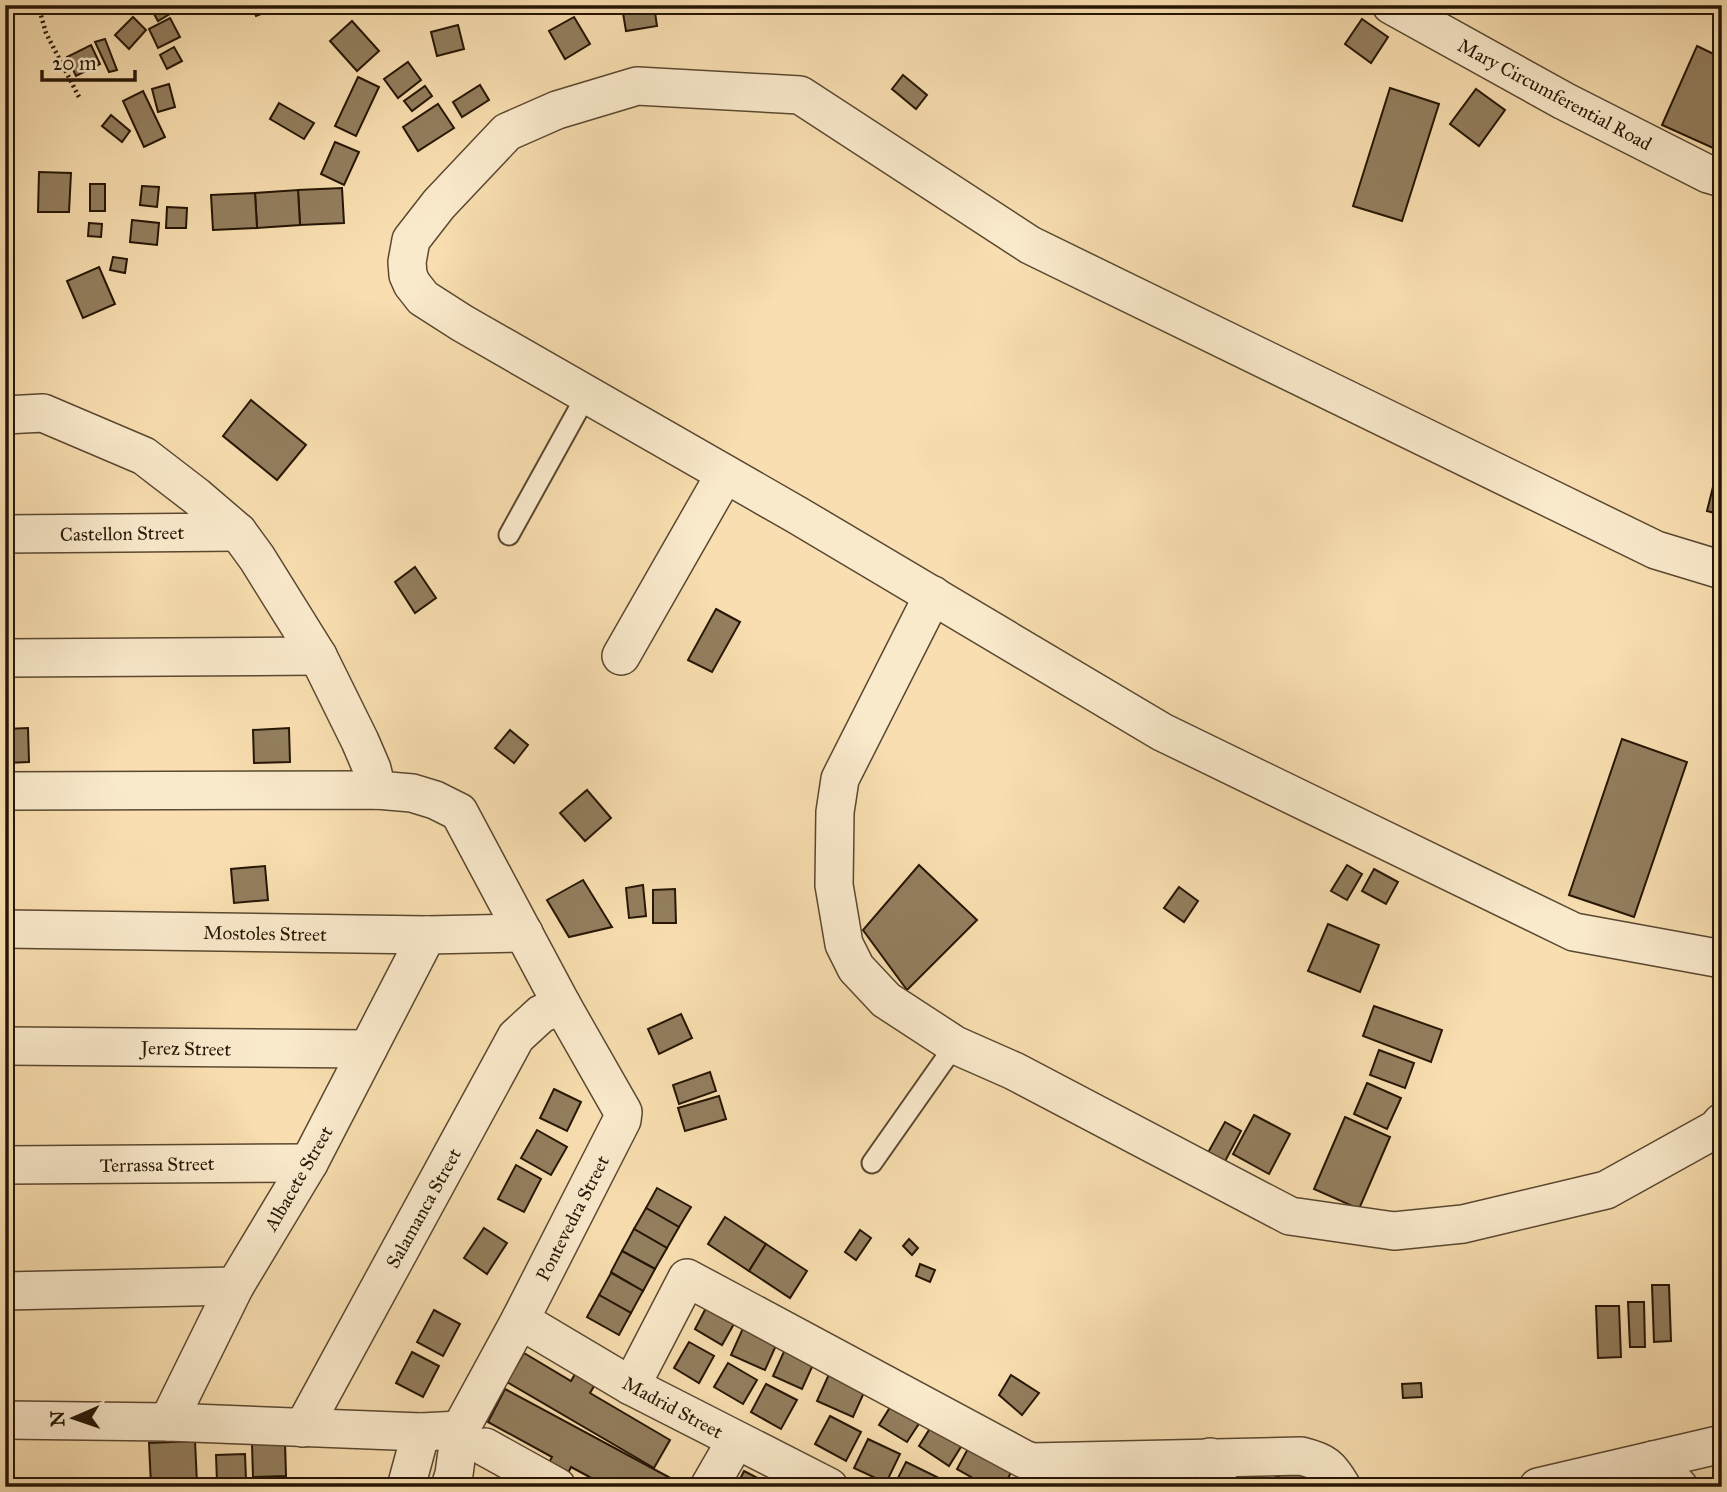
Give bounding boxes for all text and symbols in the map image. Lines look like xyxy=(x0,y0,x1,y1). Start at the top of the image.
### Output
street label: Mary Circumferential Road xyxy=(1454,34,1656,156)
scale bar xyxy=(42,38,135,82)
text: 20 m xyxy=(52,50,97,76)
street label: Castellon Street xyxy=(60,521,184,546)
street label: Mostoles Street xyxy=(203,921,327,946)
street label: Jerez Street xyxy=(139,1036,232,1062)
street label: Albacete Street xyxy=(259,1122,338,1236)
street label: Salamanca Street xyxy=(381,1144,466,1272)
street label: Pontevedra Street xyxy=(531,1151,614,1285)
street label: Terrassa Street xyxy=(99,1152,215,1177)
street label: Madrid Street xyxy=(619,1371,727,1444)
north arrow xyxy=(38,1384,108,1454)
text: N xyxy=(46,1410,69,1427)

